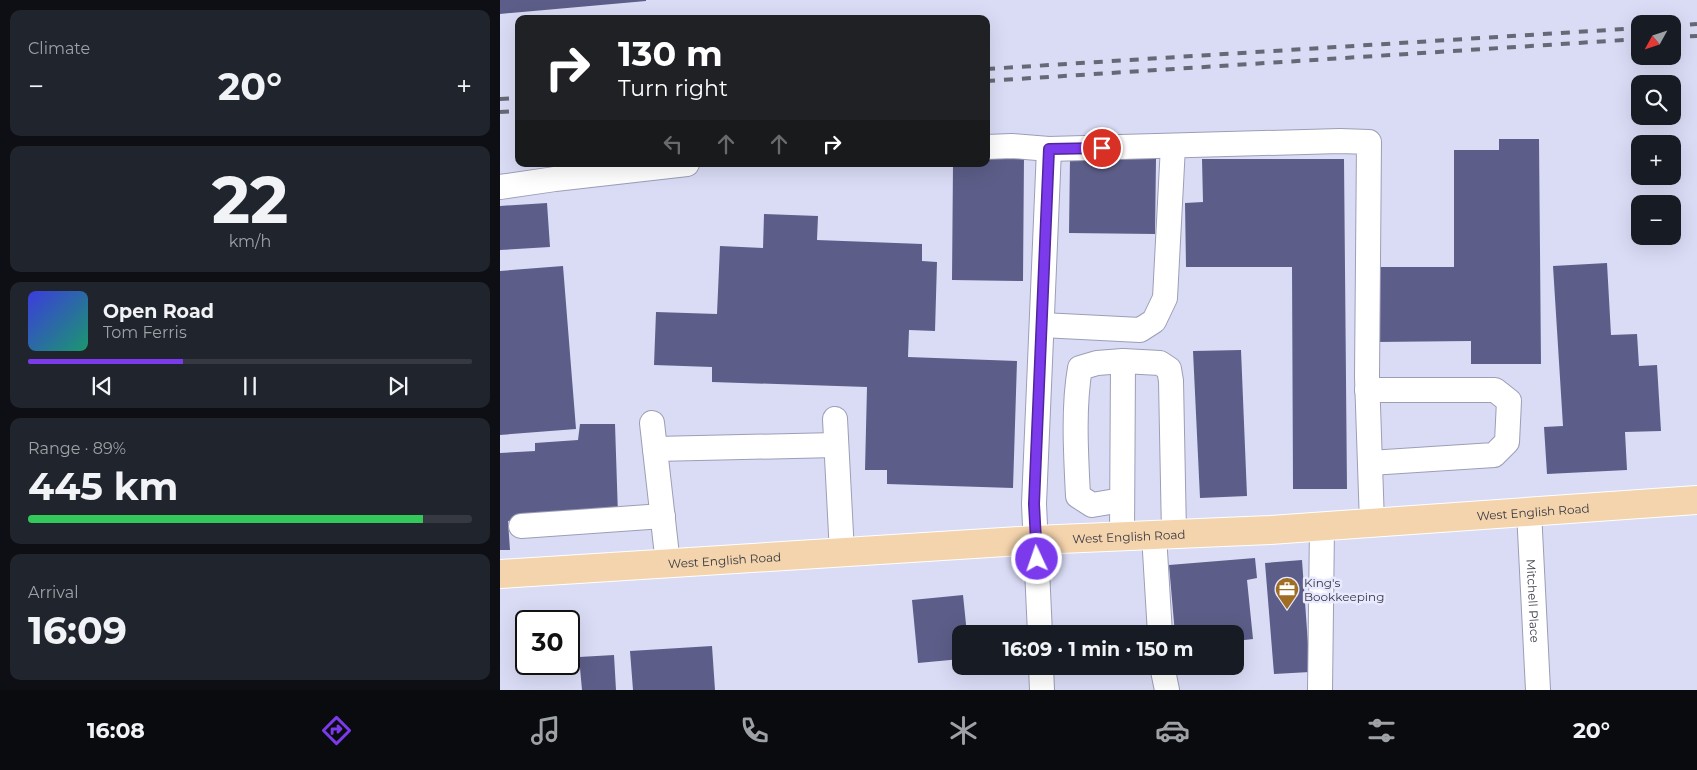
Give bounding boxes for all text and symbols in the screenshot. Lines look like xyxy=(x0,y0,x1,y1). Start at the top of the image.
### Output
north arrow xyxy=(1631,15,1681,65)
map controls xyxy=(1631,15,1681,245)
text: 130 m xyxy=(618,32,723,75)
icon: right xyxy=(535,35,600,100)
text: Climate xyxy=(28,39,90,58)
text: 20° xyxy=(218,63,282,110)
text: − xyxy=(28,69,44,103)
text: + xyxy=(456,69,472,103)
text: Turn right xyxy=(618,75,728,102)
button: search xyxy=(1631,75,1681,125)
pin xyxy=(1081,127,1123,169)
icon: left xyxy=(659,130,687,158)
icon: ahead xyxy=(712,130,740,158)
icon: ahead xyxy=(765,130,793,158)
icon: right xyxy=(818,130,846,158)
icon: arrive xyxy=(1088,134,1116,162)
button: + xyxy=(1631,135,1681,185)
text: 22 xyxy=(212,160,288,239)
button: − xyxy=(1631,195,1681,245)
text: km/h xyxy=(229,232,271,251)
text: Open Road xyxy=(103,300,214,323)
text: Tom Ferris xyxy=(103,323,187,342)
icon: previous xyxy=(88,372,116,400)
icon: pause xyxy=(236,372,264,400)
icon: next xyxy=(384,372,412,400)
text: Range · 89% xyxy=(28,439,126,458)
text: 445 km xyxy=(28,463,178,510)
street label: West English Road xyxy=(1476,500,1590,523)
street label: West English Road xyxy=(1072,526,1186,546)
position arrow xyxy=(1010,532,1062,584)
street label: West English Road xyxy=(668,549,782,571)
street label: Mitchell Place xyxy=(1524,559,1543,643)
place label: King's Bookkeeping xyxy=(1304,575,1384,604)
office icon: King's Bookkeeping xyxy=(1274,576,1300,610)
text: Arrival xyxy=(28,583,78,602)
text: 16:09 xyxy=(28,607,127,654)
speed limit sign: 30 xyxy=(515,610,580,675)
text: 16:09 · 1 min · 150 m xyxy=(1002,638,1194,661)
icon: directions xyxy=(319,713,354,748)
icon: music xyxy=(528,713,563,748)
icon: phone xyxy=(737,713,772,748)
icon: climate xyxy=(946,713,981,748)
icon: car xyxy=(1155,713,1190,748)
icon: filters xyxy=(1364,713,1399,748)
text: 16:08 xyxy=(87,717,145,744)
text: 20° xyxy=(1573,717,1610,744)

